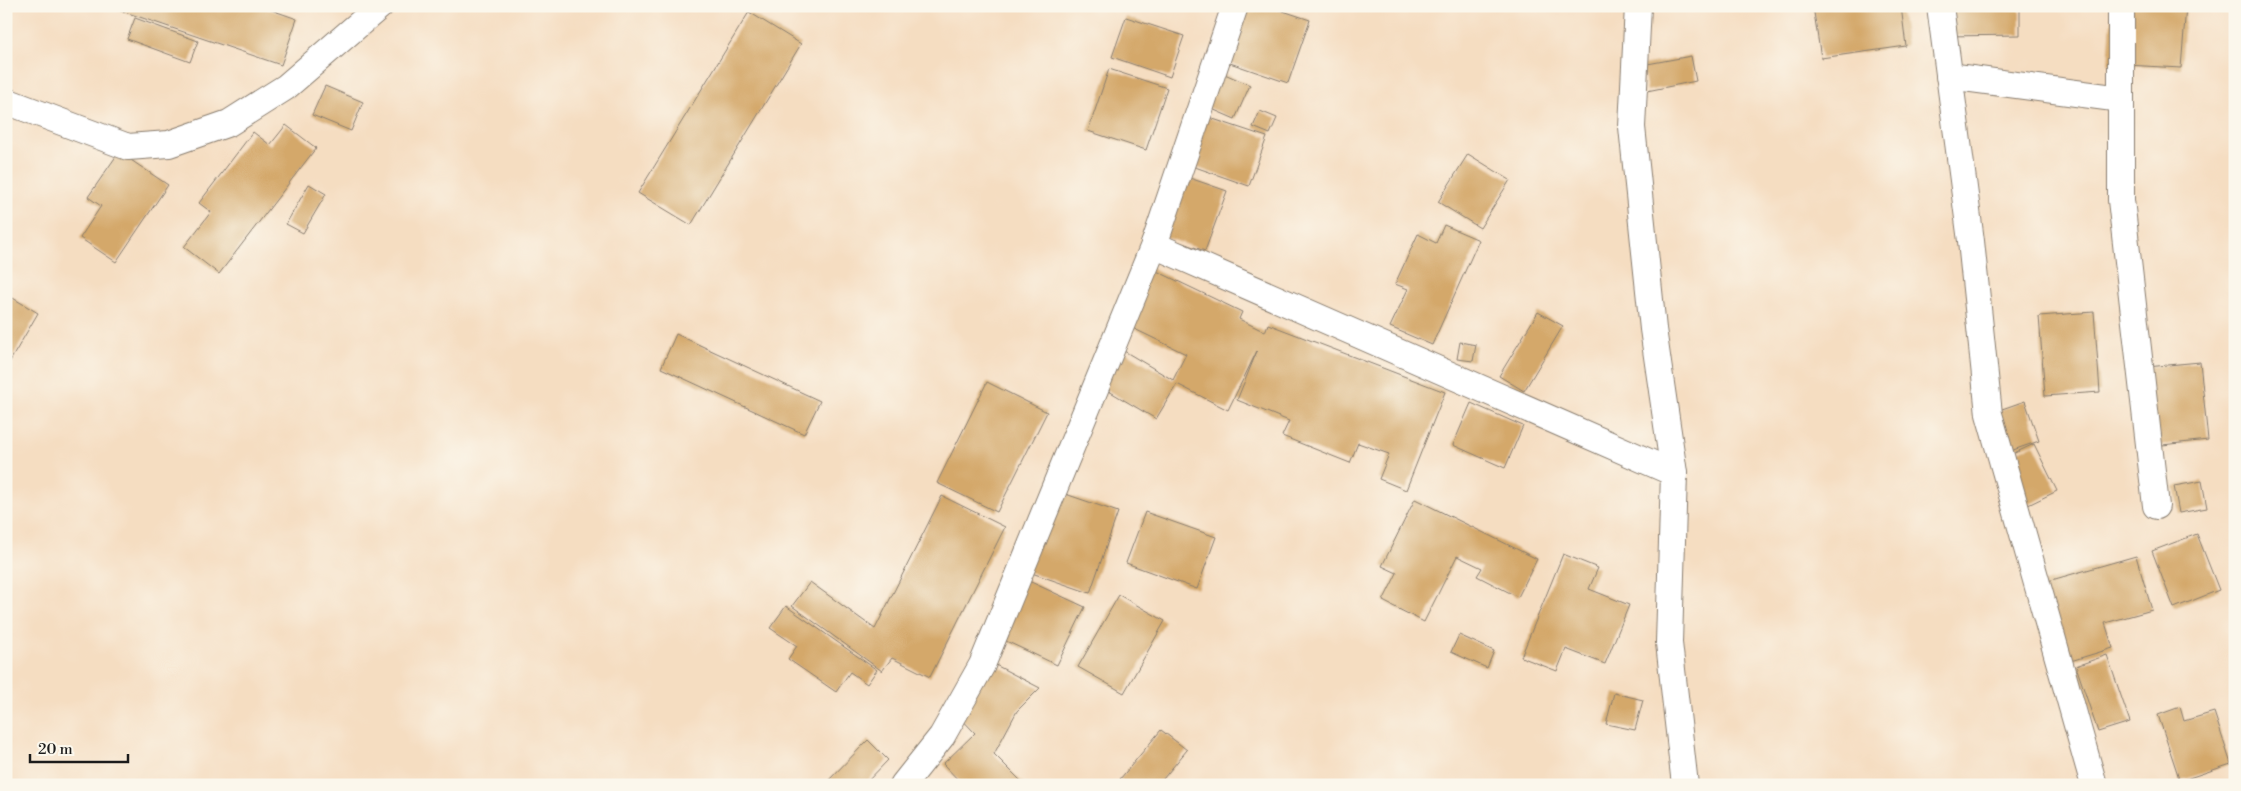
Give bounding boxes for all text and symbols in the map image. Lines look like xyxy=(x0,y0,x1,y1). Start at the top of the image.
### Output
scale bar xyxy=(30,731,128,763)
text: 20 m xyxy=(38,740,73,759)

